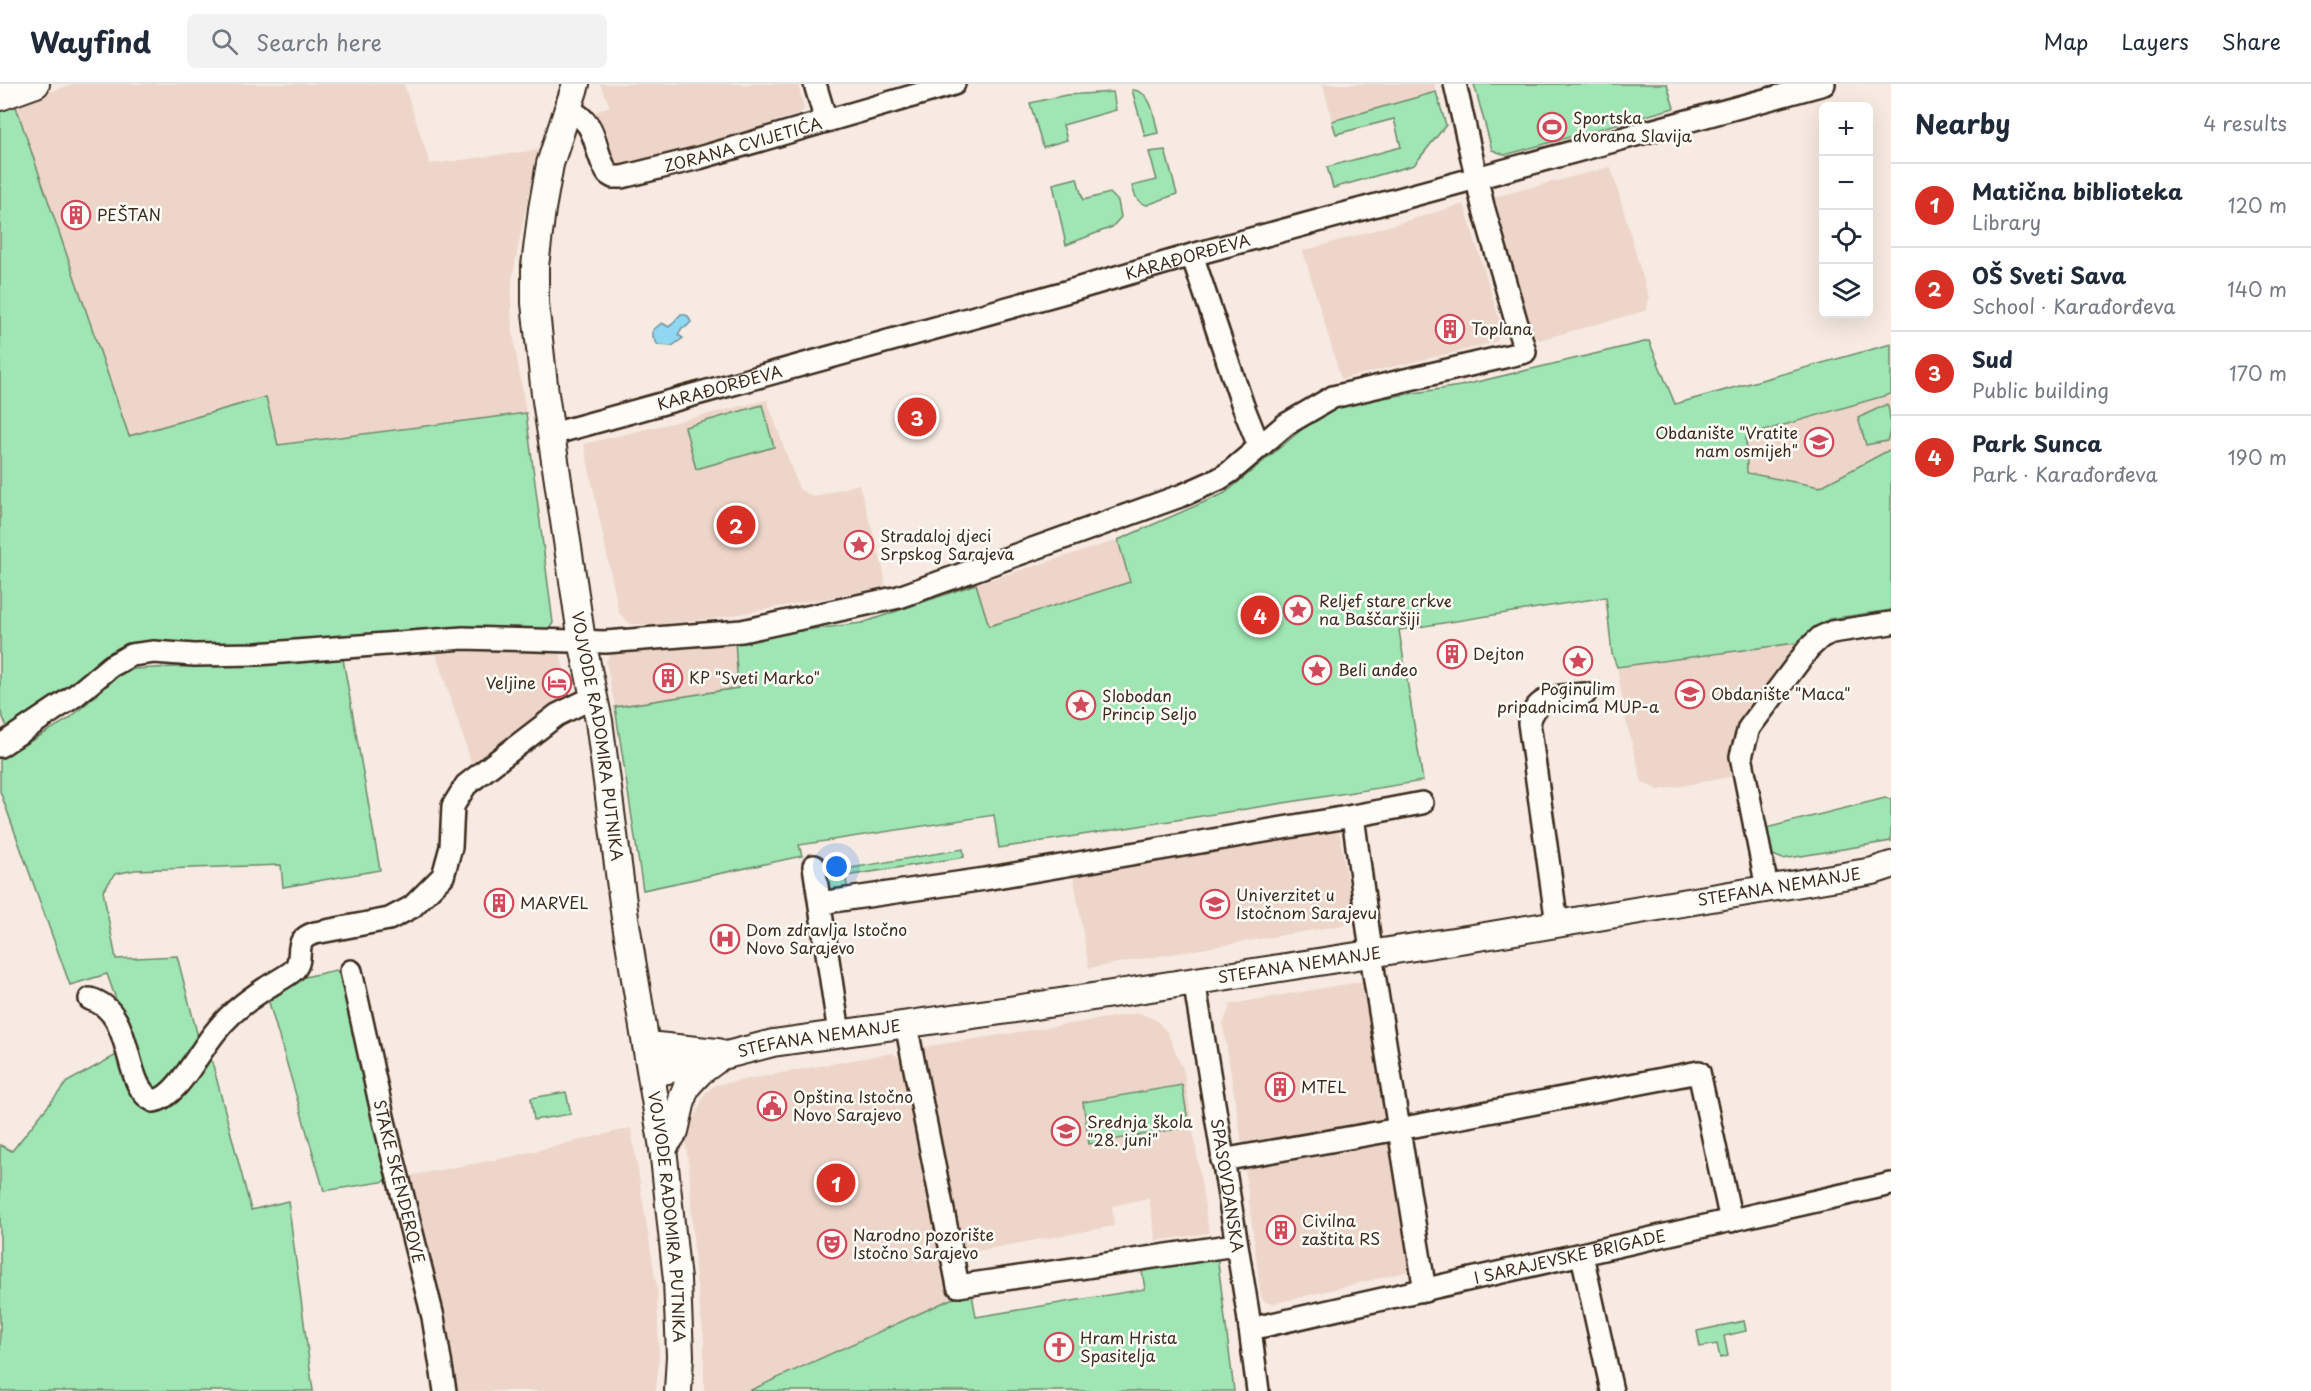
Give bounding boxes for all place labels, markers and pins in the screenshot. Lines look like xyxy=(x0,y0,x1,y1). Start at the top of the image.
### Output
place label: Sportska dvorana Slavija xyxy=(1573,105,1692,147)
sports icon: Sportska dvorana Slavija xyxy=(1536,111,1568,143)
building icon: PEŠTAN xyxy=(60,199,92,231)
place label: PEŠTAN xyxy=(97,202,161,226)
building icon: Toplana xyxy=(1434,313,1466,345)
place label: Toplana xyxy=(1471,316,1532,340)
pin: 3 xyxy=(898,394,936,440)
place label: Obdanište "Vratite nam osmijeh" xyxy=(1655,420,1798,462)
school or university icon: Obdanište "Vratite nam osmijeh" xyxy=(1803,426,1835,458)
pin: 2 xyxy=(716,502,756,548)
place label: Stradaloj djeci Srpskog Sarajeva xyxy=(880,523,1015,565)
place icon: Stradaloj djeci Srpskog Sarajeva xyxy=(843,529,875,561)
place label: Reljef stare crkve na Baščaršiji xyxy=(1319,588,1452,630)
pin: 4 xyxy=(1240,592,1280,638)
place icon: Reljef stare crkve na Baščaršiji xyxy=(1282,594,1314,626)
building icon: Dejton xyxy=(1436,638,1468,670)
place label: Dejton xyxy=(1473,641,1524,665)
place icon: Poginulim pripadnicima MUP-a xyxy=(1562,645,1594,677)
place icon: Beli anđeo xyxy=(1301,654,1333,686)
place label: Beli anđeo xyxy=(1338,657,1418,681)
building icon: KP "Sveti Marko" xyxy=(652,662,684,694)
place label: KP "Sveti Marko" xyxy=(689,665,820,689)
hotel icon: Veljine xyxy=(541,667,573,699)
place label: Veljine xyxy=(486,670,536,694)
place label: Poginulim pripadnicima MUP-a xyxy=(1497,676,1659,718)
school or university icon: Obdanište "Maca" xyxy=(1674,678,1706,710)
place label: Obdanište "Maca" xyxy=(1711,681,1851,705)
place label: Slobodan Princip Seljo xyxy=(1102,683,1197,725)
place icon: Slobodan Princip Seljo xyxy=(1065,689,1097,721)
place label: Univerzitet u Istočnom Sarajevu xyxy=(1236,882,1377,924)
building icon: MARVEL xyxy=(483,887,515,919)
school or university icon: Univerzitet u Istočnom Sarajevu xyxy=(1199,888,1231,920)
place label: MARVEL xyxy=(520,890,588,914)
place label: Dom zdravlja Istočno Novo Sarajevo xyxy=(746,917,907,959)
hospital icon: Dom zdravlja Istočno Novo Sarajevo xyxy=(709,923,741,955)
building icon: MTEL xyxy=(1264,1071,1296,1103)
place label: MTEL xyxy=(1301,1074,1347,1098)
place label: Opština Istočno Novo Sarajevo xyxy=(793,1084,913,1126)
public building icon: Opština Istočno Novo Sarajevo xyxy=(756,1090,788,1122)
place label: Srednja škola "28. juni" xyxy=(1087,1109,1193,1151)
school or university icon: Srednja škola "28. juni" xyxy=(1050,1115,1082,1147)
pin: 1 xyxy=(816,1160,856,1206)
place label: Civilna zaštita RS xyxy=(1302,1208,1380,1250)
building icon: Civilna zaštita RS xyxy=(1265,1214,1297,1246)
place label: Narodno pozorište Istočno Sarajevo xyxy=(853,1222,994,1264)
theatre icon: Narodno pozorište Istočno Sarajevo xyxy=(816,1228,848,1260)
place label: Hram Hrista Spasitelja xyxy=(1080,1325,1177,1367)
church icon: Hram Hrista Spasitelja xyxy=(1043,1331,1075,1363)

